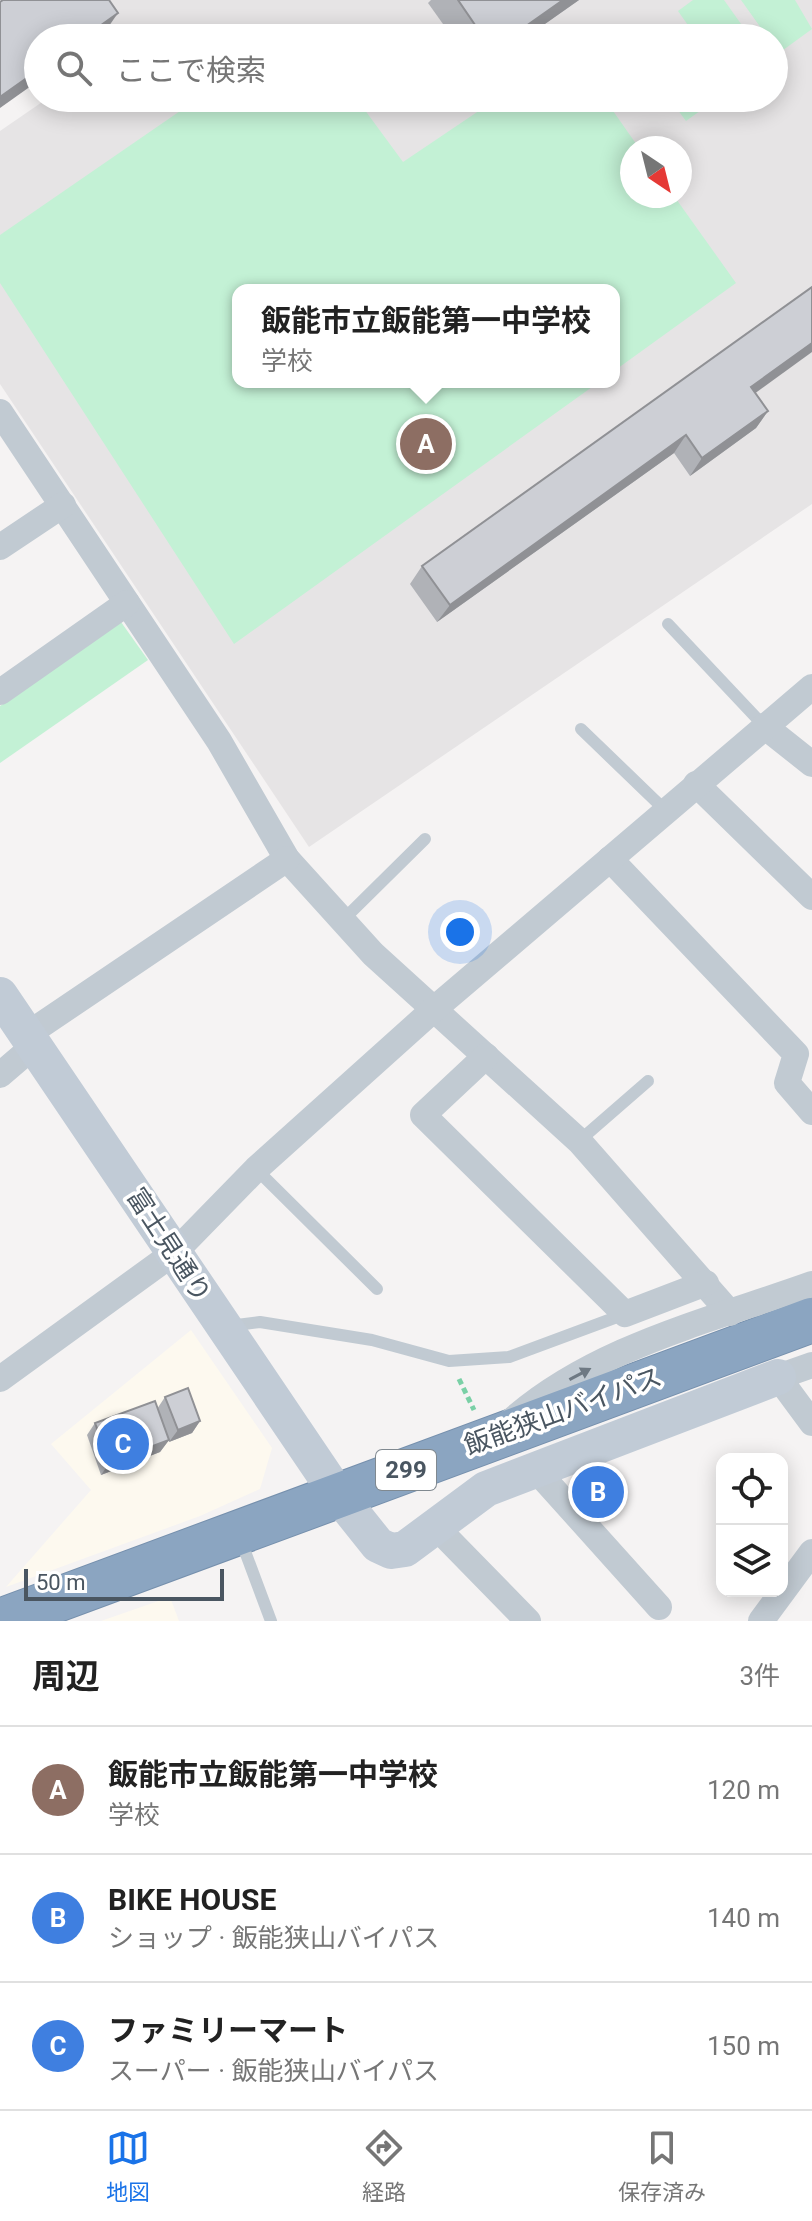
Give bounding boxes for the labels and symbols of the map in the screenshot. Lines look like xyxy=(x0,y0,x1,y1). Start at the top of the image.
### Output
north arrow xyxy=(620,136,692,208)
pin: A xyxy=(400,414,452,474)
your location xyxy=(440,912,480,952)
street label: 富士見通り xyxy=(121,1182,217,1308)
street label: 飯能狭山バイパス xyxy=(460,1361,666,1461)
one-way arrow xyxy=(568,1368,591,1381)
pin: C xyxy=(97,1414,149,1474)
road number: 299 xyxy=(376,1450,436,1490)
pin: B xyxy=(572,1462,624,1522)
scale bar xyxy=(24,1565,224,1601)

